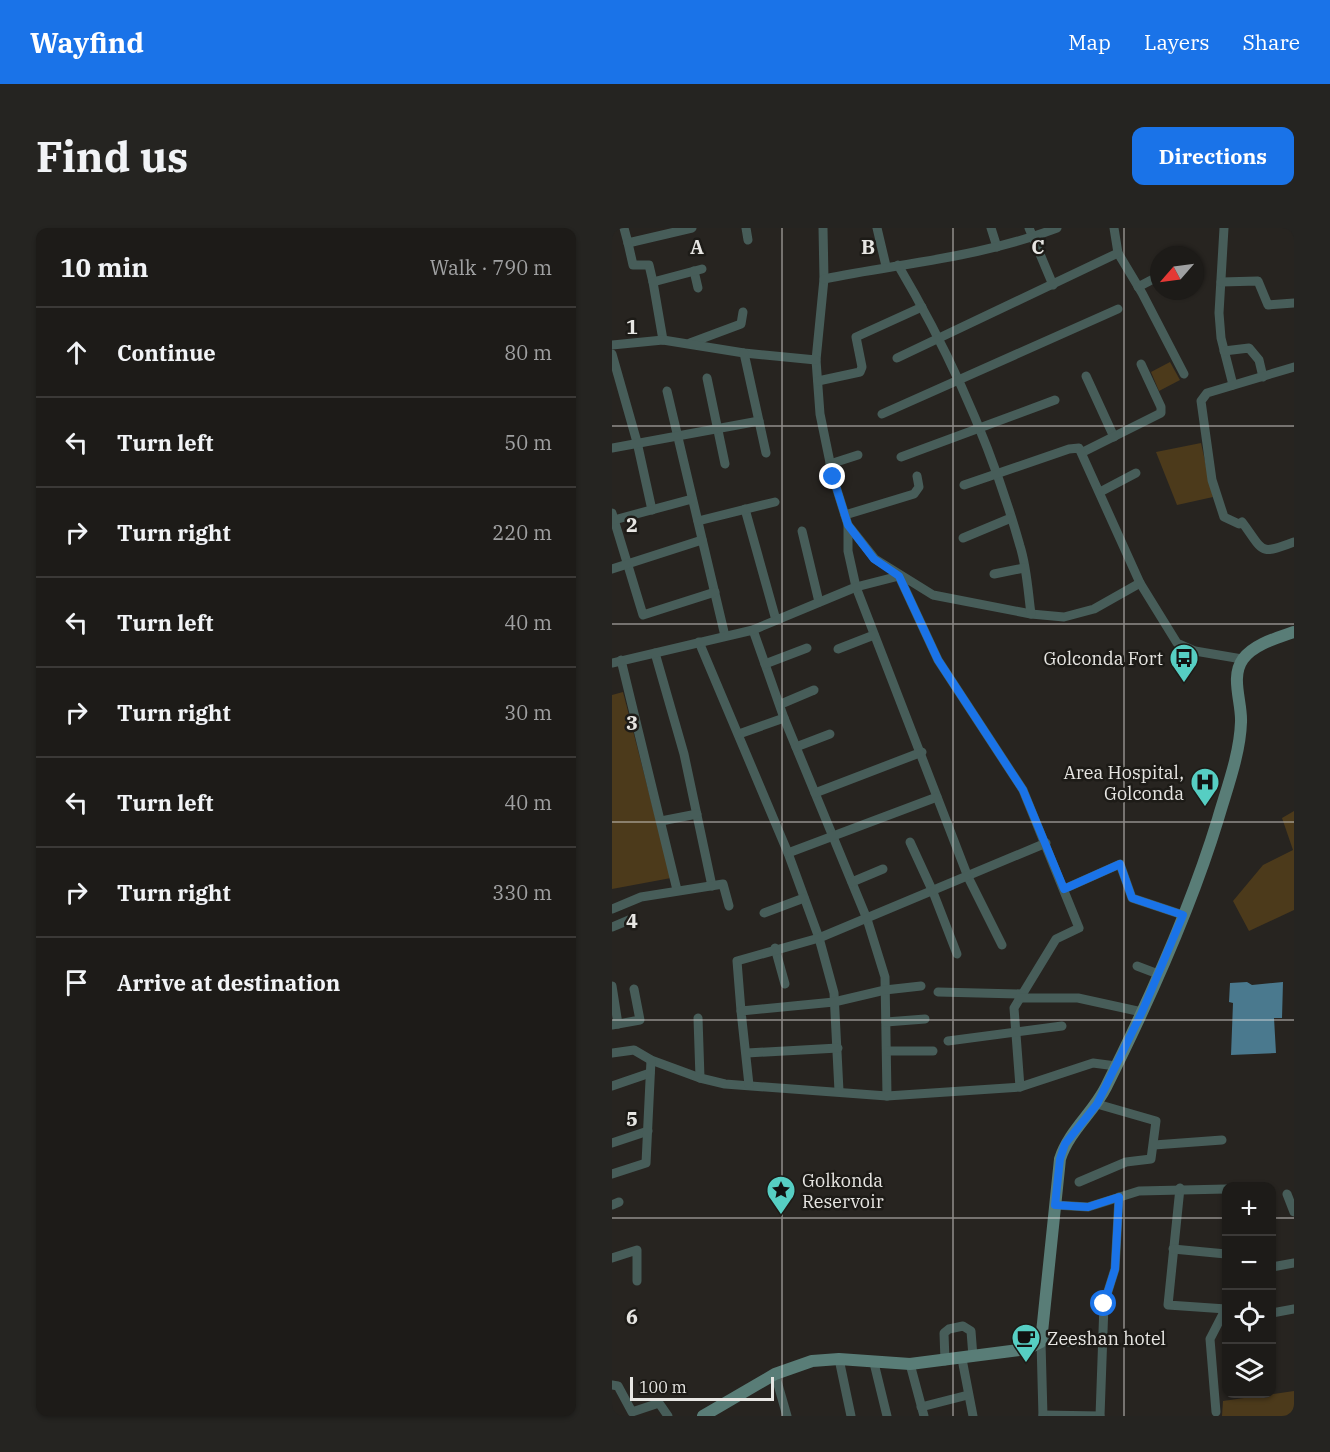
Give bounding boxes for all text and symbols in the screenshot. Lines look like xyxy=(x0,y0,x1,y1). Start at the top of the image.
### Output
text: Wayfind xyxy=(30,24,144,61)
text: Map xyxy=(1068,28,1111,56)
text: Layers xyxy=(1144,28,1210,56)
text: Share xyxy=(1243,28,1300,56)
button: Directions xyxy=(1132,127,1294,185)
text: Find us xyxy=(36,129,188,184)
text: A xyxy=(690,233,704,260)
text: B xyxy=(861,233,875,260)
text: C xyxy=(1031,233,1045,260)
north arrow xyxy=(1150,246,1204,300)
text: 10 min xyxy=(60,250,148,284)
text: Walk · 790 m xyxy=(430,254,552,281)
text: 1 xyxy=(626,313,638,340)
icon: ahead xyxy=(60,336,93,369)
text: Continue xyxy=(117,338,216,367)
text: 80 m xyxy=(504,339,552,366)
icon: left xyxy=(60,426,93,459)
text: Turn left xyxy=(117,428,213,457)
text: 50 m xyxy=(504,429,552,456)
route end xyxy=(819,463,845,489)
text: 2 xyxy=(626,511,638,538)
icon: right xyxy=(60,516,93,549)
text: Turn right xyxy=(117,518,231,547)
text: 220 m xyxy=(492,519,552,546)
icon: left xyxy=(60,606,93,639)
text: Turn left xyxy=(117,608,213,637)
text: 40 m xyxy=(504,609,552,636)
bus stop icon: Golconda Fort xyxy=(1168,642,1200,684)
place label: Golconda Fort xyxy=(1044,647,1163,670)
icon: right xyxy=(60,696,93,729)
text: Turn right xyxy=(117,698,231,727)
text: 30 m xyxy=(504,699,552,726)
text: 3 xyxy=(626,709,638,736)
place label: Area Hospital, Golconda xyxy=(1063,761,1184,805)
hospital icon: Area Hospital, Golconda xyxy=(1189,766,1221,808)
icon: left xyxy=(60,786,93,819)
text: Turn left xyxy=(117,788,213,817)
text: 40 m xyxy=(504,789,552,816)
icon: right xyxy=(60,876,93,909)
text: Turn right xyxy=(117,878,231,907)
text: 330 m xyxy=(492,879,552,906)
text: 4 xyxy=(626,907,638,934)
icon: arrive xyxy=(60,966,93,999)
text: Arrive at destination xyxy=(117,968,340,997)
text: 5 xyxy=(626,1105,638,1132)
place label: Golkonda Reservoir xyxy=(802,1169,884,1213)
place icon: Golkonda Reservoir xyxy=(765,1174,797,1216)
map controls xyxy=(1222,1182,1276,1398)
button: + xyxy=(1222,1182,1276,1236)
button: − xyxy=(1222,1236,1276,1290)
route start xyxy=(1090,1290,1116,1316)
button: locate xyxy=(1222,1290,1276,1344)
text: 6 xyxy=(626,1303,638,1330)
cafe icon: Zeeshan hotel xyxy=(1010,1322,1042,1364)
place label: Zeeshan hotel xyxy=(1047,1327,1166,1350)
button: layers xyxy=(1222,1344,1276,1398)
scale bar xyxy=(630,1374,774,1402)
text: 100 m xyxy=(639,1377,687,1397)

